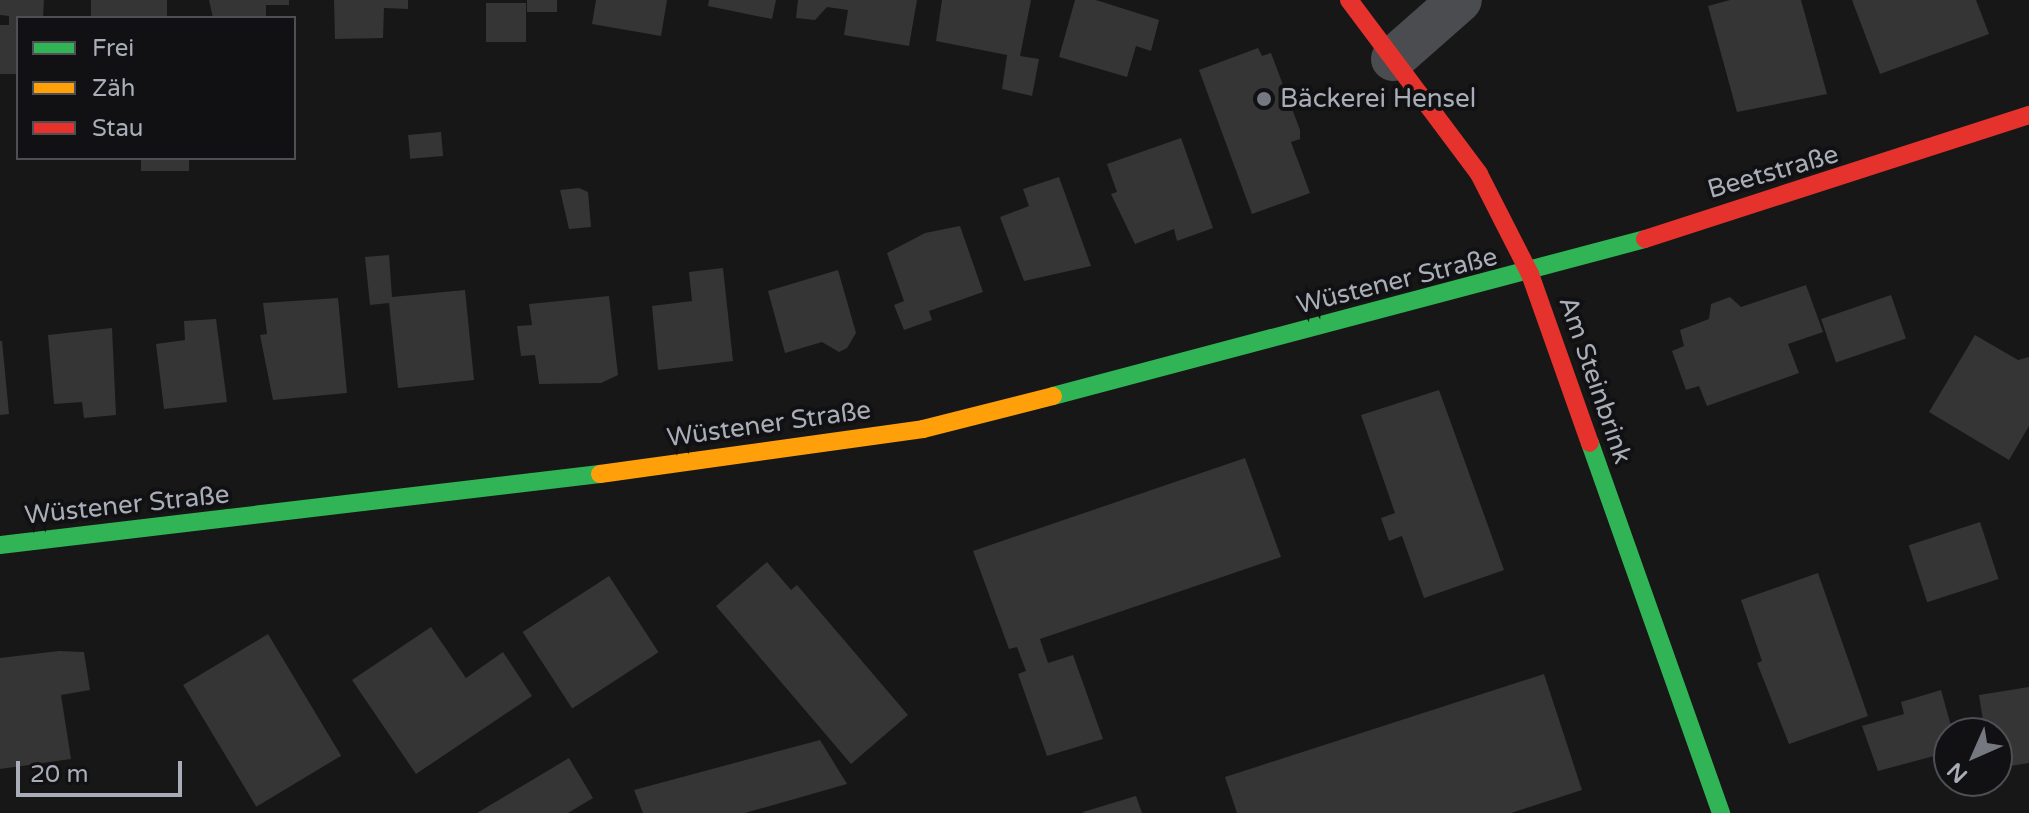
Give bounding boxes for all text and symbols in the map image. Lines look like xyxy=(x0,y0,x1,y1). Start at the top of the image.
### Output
legend xyxy=(16,16,296,160)
text: Frei xyxy=(92,34,134,63)
text: Zäh xyxy=(92,74,135,103)
place label: Bäckerei Hensel xyxy=(1280,83,1476,115)
marker: Bäckerei Hensel xyxy=(1255,90,1273,108)
text: Stau xyxy=(92,114,143,143)
street label: Beetstraße xyxy=(1704,138,1842,206)
street label: Wüstener Straße xyxy=(1293,241,1501,321)
street label: Am Steinbrink xyxy=(1552,292,1638,468)
street label: Wüstener Straße xyxy=(665,394,873,454)
street label: Wüstener Straße xyxy=(23,479,231,531)
north arrow xyxy=(1933,717,2013,797)
scale bar xyxy=(20,745,186,795)
text: N xyxy=(1942,757,1973,788)
text: 20 m xyxy=(30,760,88,789)

